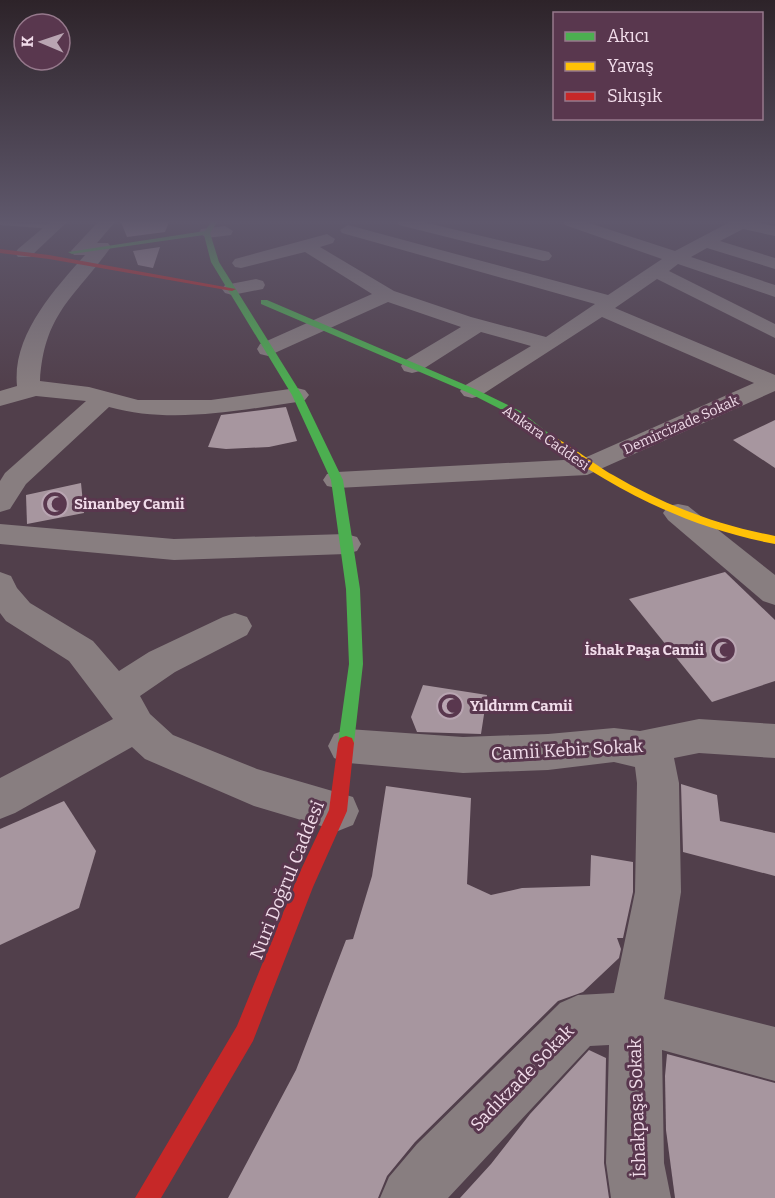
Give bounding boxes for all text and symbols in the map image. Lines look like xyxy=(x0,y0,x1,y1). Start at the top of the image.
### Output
north arrow xyxy=(12,12,72,72)
legend xyxy=(553,12,763,120)
text: Akıcı xyxy=(607,25,649,47)
text: K xyxy=(18,35,37,48)
text: Yavaş xyxy=(607,55,654,77)
text: Sıkışık xyxy=(607,85,663,107)
street label: Demircizade Sokak xyxy=(621,392,741,458)
street label: Ankara Caddesi xyxy=(500,402,592,474)
mosque icon: Sinanbey Camii xyxy=(40,489,70,519)
place label: Sinanbey Camii xyxy=(74,495,185,513)
mosque icon: İshak Paşa Camii xyxy=(708,635,738,665)
place label: İshak Paşa Camii xyxy=(584,641,704,659)
mosque icon: Yıldırım Camii xyxy=(435,691,465,721)
place label: Yıldırım Camii xyxy=(470,697,573,715)
street label: Camii Kebir Sokak xyxy=(490,735,644,765)
street label: Nuri Doğrul Caddesi xyxy=(245,797,329,963)
street label: Sadıkzade Sokak xyxy=(466,1020,579,1136)
street label: İshakpaşa Sokak xyxy=(624,1037,650,1178)

